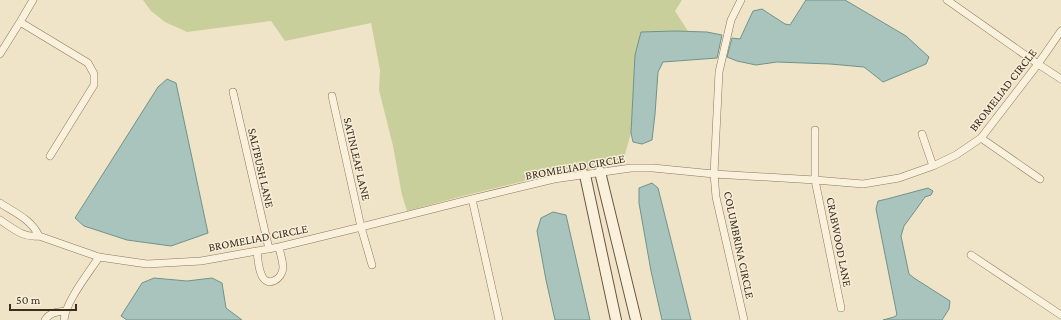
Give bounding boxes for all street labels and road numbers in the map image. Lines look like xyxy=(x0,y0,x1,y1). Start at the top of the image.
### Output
street label: BROMELIAD CIRCLE xyxy=(966,45,1040,134)
street label: SATINLEAF LANE xyxy=(341,116,373,202)
street label: SALTBUSH LANE xyxy=(245,127,277,210)
street label: BROMELIAD CIRCLE xyxy=(524,151,626,183)
street label: COLUMBRINA CIRCLE xyxy=(721,190,757,300)
street label: CRABWOOD LANE xyxy=(823,196,855,289)
street label: BROMELIAD CIRCLE xyxy=(207,221,309,255)

